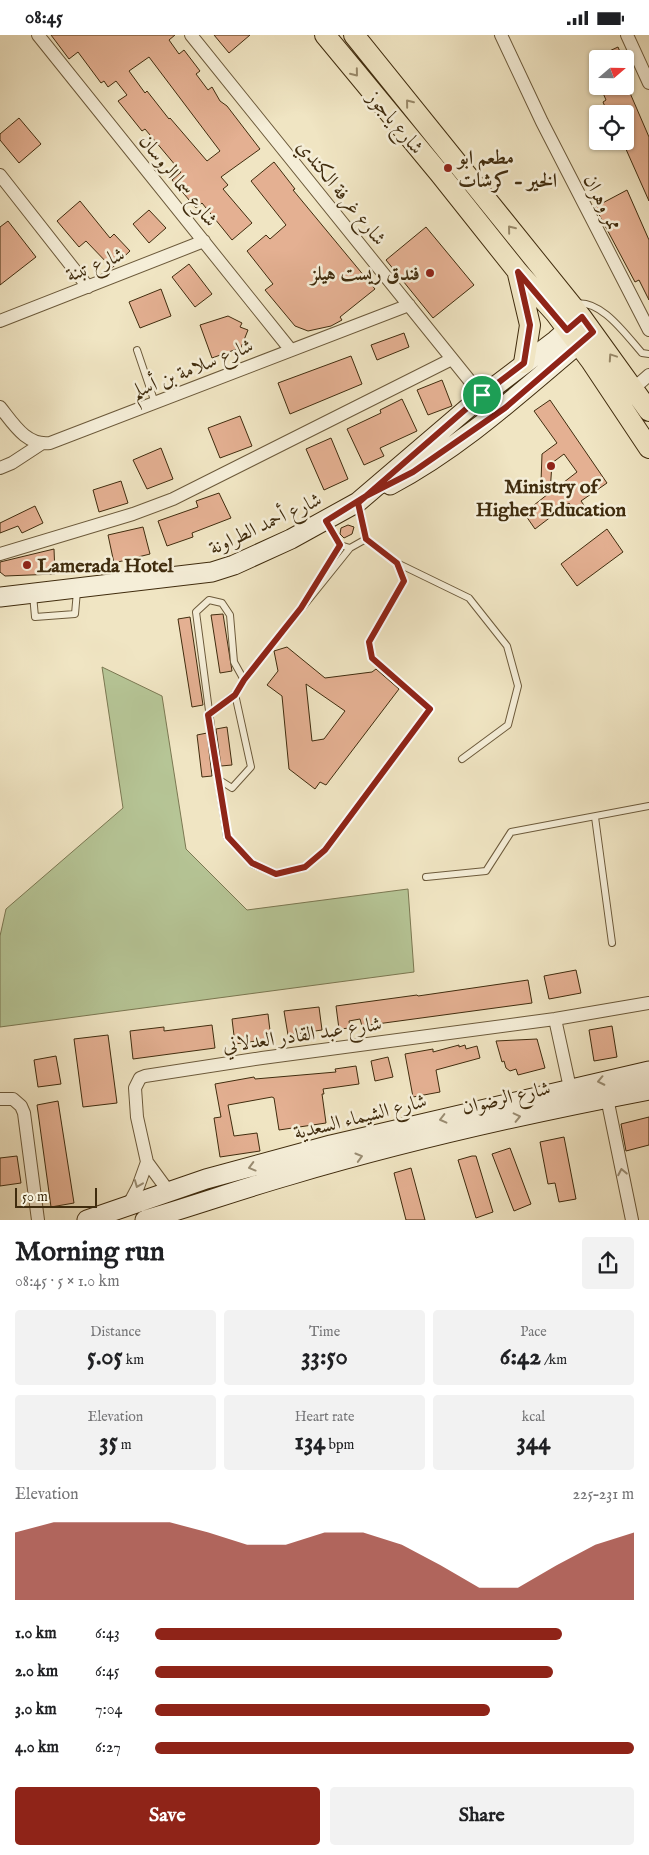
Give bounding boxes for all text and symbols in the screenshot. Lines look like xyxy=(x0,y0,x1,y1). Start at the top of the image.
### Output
text: 08:45 xyxy=(25,6,63,30)
north arrow xyxy=(589,50,634,95)
map controls xyxy=(589,50,634,150)
one-way arrow xyxy=(350,67,358,76)
street label: شارع ياجوز xyxy=(357,84,429,162)
one-way arrow xyxy=(405,99,414,108)
button: locate xyxy=(589,105,634,150)
street label: شارع سما الروسان xyxy=(130,130,223,235)
street label: شارع غرفة الكندي xyxy=(287,135,391,253)
place label: مطعم ابو الخير - كرشات xyxy=(456,146,557,194)
marker: مطعم ابو الخير - كرشات xyxy=(442,162,454,174)
street label: ممر وهران xyxy=(577,170,626,235)
one-way arrow xyxy=(508,226,516,235)
street label: شارع تبنة xyxy=(62,242,130,292)
place label: فندق ريست هيلز xyxy=(309,262,420,287)
marker: فندق ريست هيلز xyxy=(424,267,436,279)
street label: شارع سلامة بن أسلم xyxy=(127,331,260,412)
one-way arrow xyxy=(609,353,618,362)
pin xyxy=(461,374,503,416)
icon: arrive xyxy=(468,381,496,409)
marker: Ministry of Higher Education xyxy=(545,460,557,472)
place label: Ministry of Higher Education xyxy=(476,475,627,523)
street label: شارع أحمد الطراونة xyxy=(204,485,328,565)
place label: Lamerada Hotel xyxy=(37,554,174,579)
marker: Lamerada Hotel xyxy=(21,559,33,571)
street label: شارع عبد القادر العدلاني xyxy=(221,1012,384,1063)
one-way arrow xyxy=(597,1075,606,1086)
street label: شارع الرضوان xyxy=(460,1076,554,1125)
street label: شارع الشيماء السعدية xyxy=(291,1089,430,1150)
one-way arrow xyxy=(512,1112,521,1123)
one-way arrow xyxy=(439,1113,448,1124)
one-way arrow xyxy=(355,1152,363,1162)
one-way arrow xyxy=(247,1161,256,1172)
one-way arrow xyxy=(617,1168,628,1177)
one-way arrow xyxy=(134,1179,145,1188)
scale bar xyxy=(15,1185,98,1208)
text: 50 m xyxy=(22,1188,48,1206)
text: Morning run xyxy=(15,1235,165,1270)
button: share xyxy=(582,1237,634,1289)
text: 08:45 · 5 × 1.0 km xyxy=(15,1272,120,1292)
text: Distance xyxy=(90,1323,141,1341)
text: Time xyxy=(309,1323,340,1341)
text: Pace xyxy=(520,1323,547,1341)
text: 5.05 xyxy=(87,1341,123,1373)
text: 33:50 xyxy=(301,1341,348,1373)
text: 6:42 xyxy=(500,1341,541,1373)
text: km xyxy=(123,1351,144,1369)
text: /km xyxy=(541,1351,567,1369)
text: Elevation xyxy=(88,1408,143,1426)
text: Heart rate xyxy=(295,1408,354,1426)
text: kcal xyxy=(522,1408,545,1426)
text: 35 xyxy=(99,1426,118,1458)
text: 134 xyxy=(295,1426,326,1458)
text: 344 xyxy=(517,1426,550,1458)
text: m xyxy=(118,1436,132,1454)
text: bpm xyxy=(326,1436,354,1454)
text: Elevation xyxy=(15,1485,78,1505)
text: 225–231 m xyxy=(573,1485,634,1505)
text: 1.0 km xyxy=(15,1624,57,1644)
text: 6:43 xyxy=(95,1624,120,1644)
text: 2.0 km xyxy=(15,1662,58,1682)
text: 6:45 xyxy=(95,1662,120,1682)
text: 3.0 km xyxy=(15,1700,57,1720)
text: 7:04 xyxy=(95,1700,122,1720)
text: 4.0 km xyxy=(15,1738,59,1758)
text: 6:27 xyxy=(95,1738,121,1758)
button: Save xyxy=(15,1787,320,1845)
button: Share xyxy=(330,1787,634,1845)

